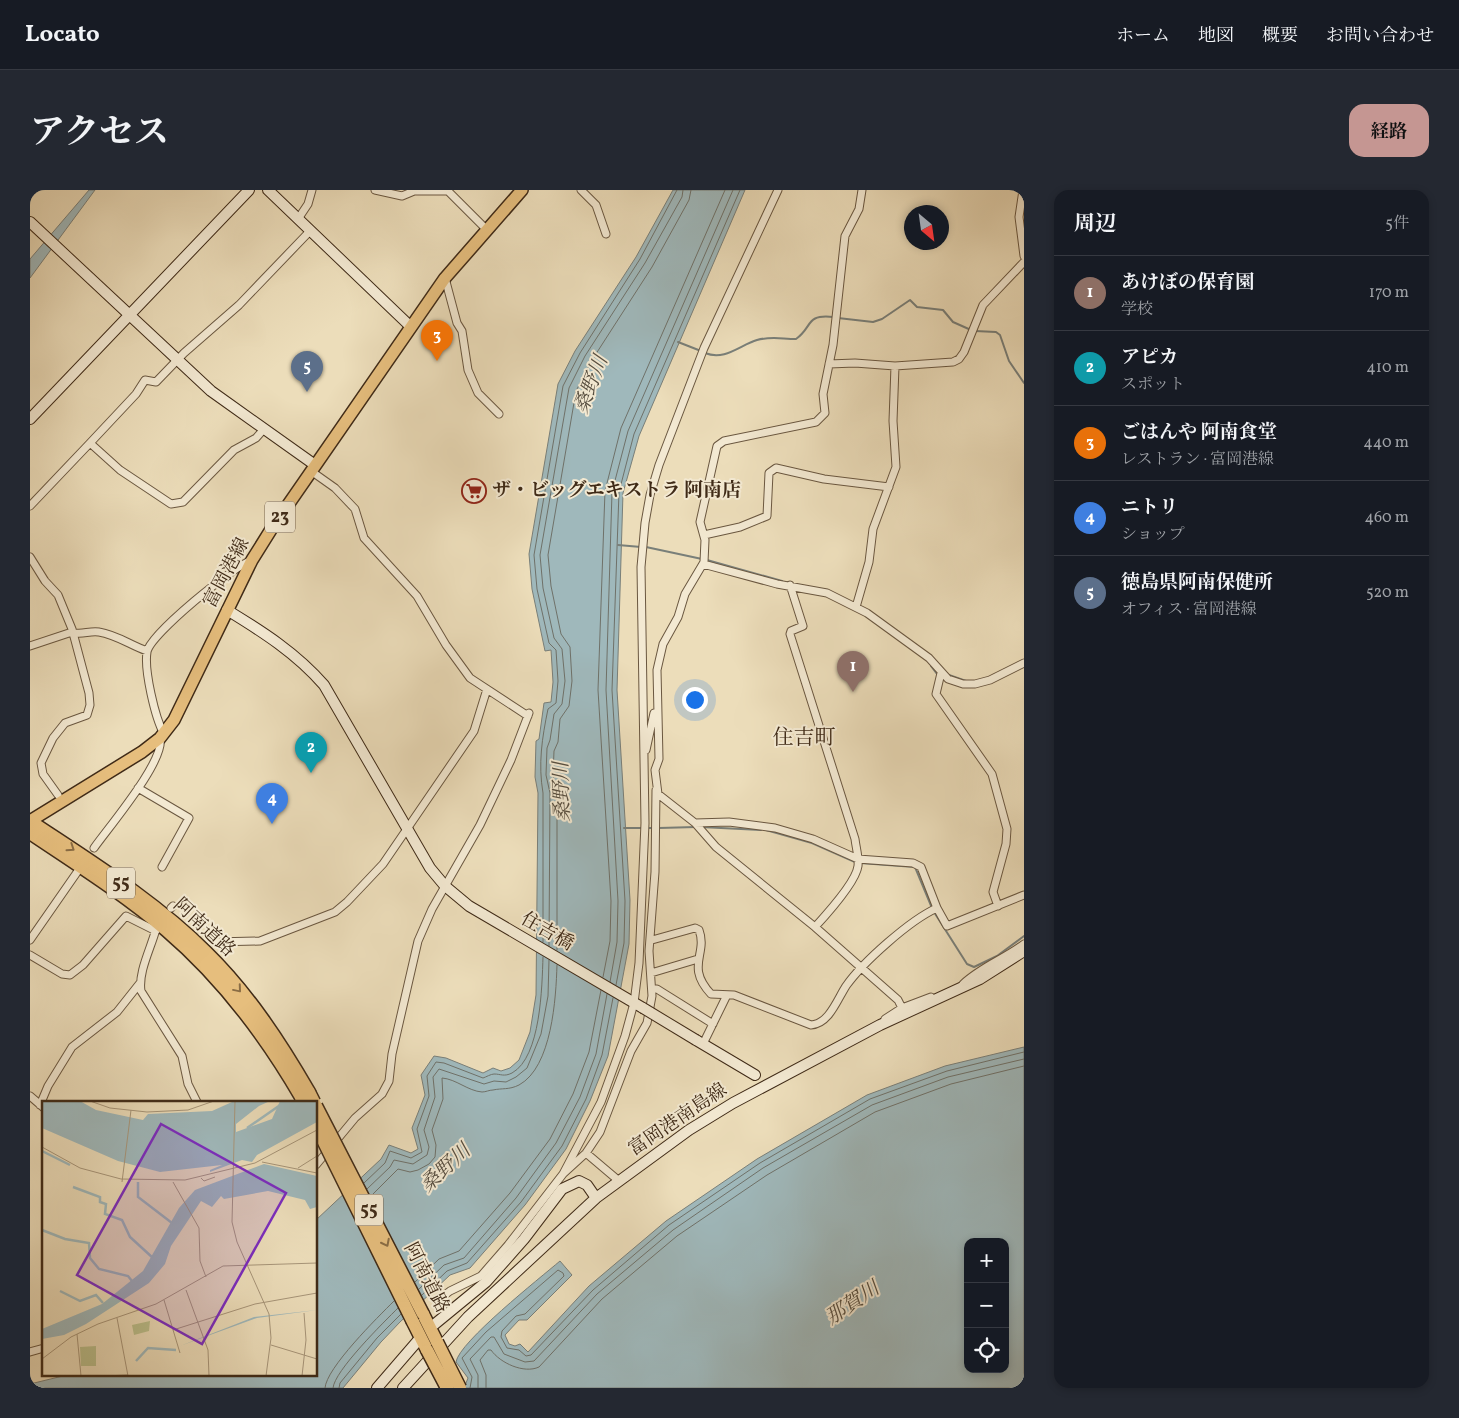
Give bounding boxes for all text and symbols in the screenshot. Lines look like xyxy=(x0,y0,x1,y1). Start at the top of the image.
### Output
text: Locato xyxy=(25,18,100,52)
text: ホーム xyxy=(1116,24,1170,49)
text: 地図 xyxy=(1198,24,1234,49)
text: 概要 xyxy=(1262,24,1298,49)
text: お問い合わせ xyxy=(1326,24,1434,49)
button: 経路 xyxy=(1349,104,1429,157)
text: アクセス xyxy=(30,110,169,158)
north arrow xyxy=(904,205,949,250)
text: 周辺 xyxy=(1074,210,1116,239)
text: 5件 xyxy=(1385,213,1409,235)
text: あけぼの保育園 xyxy=(1121,270,1254,296)
text: 1 xyxy=(1087,282,1093,304)
text: 170 m xyxy=(1369,282,1409,304)
text: 学校 xyxy=(1121,299,1153,321)
pin: 3 xyxy=(421,320,453,361)
text: アピカ xyxy=(1121,345,1178,371)
water label: 桑野川 xyxy=(568,350,617,418)
pin: 5 xyxy=(291,351,323,392)
text: 2 xyxy=(1086,357,1094,379)
text: 410 m xyxy=(1366,357,1409,379)
text: スポット xyxy=(1121,374,1185,396)
text: ごはんや 阿南食堂 xyxy=(1121,420,1277,446)
text: 3 xyxy=(1086,432,1094,454)
text: 440 m xyxy=(1363,432,1409,454)
text: レストラン · 富岡港線 xyxy=(1121,449,1274,471)
supermarket icon: ザ・ビッグエキストラ 阿南店 xyxy=(461,478,487,504)
place label: ザ・ビッグエキストラ 阿南店 xyxy=(492,478,741,504)
text: ニトリ xyxy=(1121,495,1178,521)
road number: 23 xyxy=(265,502,295,532)
text: 4 xyxy=(1085,507,1095,529)
text: 460 m xyxy=(1365,507,1409,529)
text: ショップ xyxy=(1121,524,1185,546)
street label: 富岡港線 xyxy=(198,533,256,613)
text: 徳島県阿南保健所 xyxy=(1121,570,1273,596)
text: 5 xyxy=(1086,582,1094,604)
text: 520 m xyxy=(1366,582,1409,604)
text: オフィス · 富岡港線 xyxy=(1121,599,1257,621)
pin: 1 xyxy=(837,651,869,692)
your location xyxy=(682,687,708,713)
district label: 住吉町 xyxy=(773,724,836,753)
pin: 2 xyxy=(295,732,327,773)
water label: 桑野川 xyxy=(548,760,578,822)
pin: 4 xyxy=(256,783,288,824)
one-way arrow xyxy=(65,842,74,851)
road number: 55 xyxy=(107,868,135,898)
street label: 阿南道路 xyxy=(167,893,241,963)
street label: 住吉橋 xyxy=(516,906,578,958)
one-way arrow xyxy=(233,983,242,992)
street label: 富岡港南島線 xyxy=(623,1077,733,1163)
inset map xyxy=(42,1101,318,1376)
water label: 桑野川 xyxy=(415,1137,479,1200)
road number: 55 xyxy=(355,1194,383,1226)
one-way arrow xyxy=(380,1237,390,1246)
street label: 阿南道路 xyxy=(397,1238,455,1318)
map controls xyxy=(964,1238,1009,1373)
button: + xyxy=(964,1238,1009,1283)
water label: 那賀川 xyxy=(820,1274,887,1332)
button: − xyxy=(964,1283,1009,1328)
button: locate xyxy=(964,1328,1009,1373)

